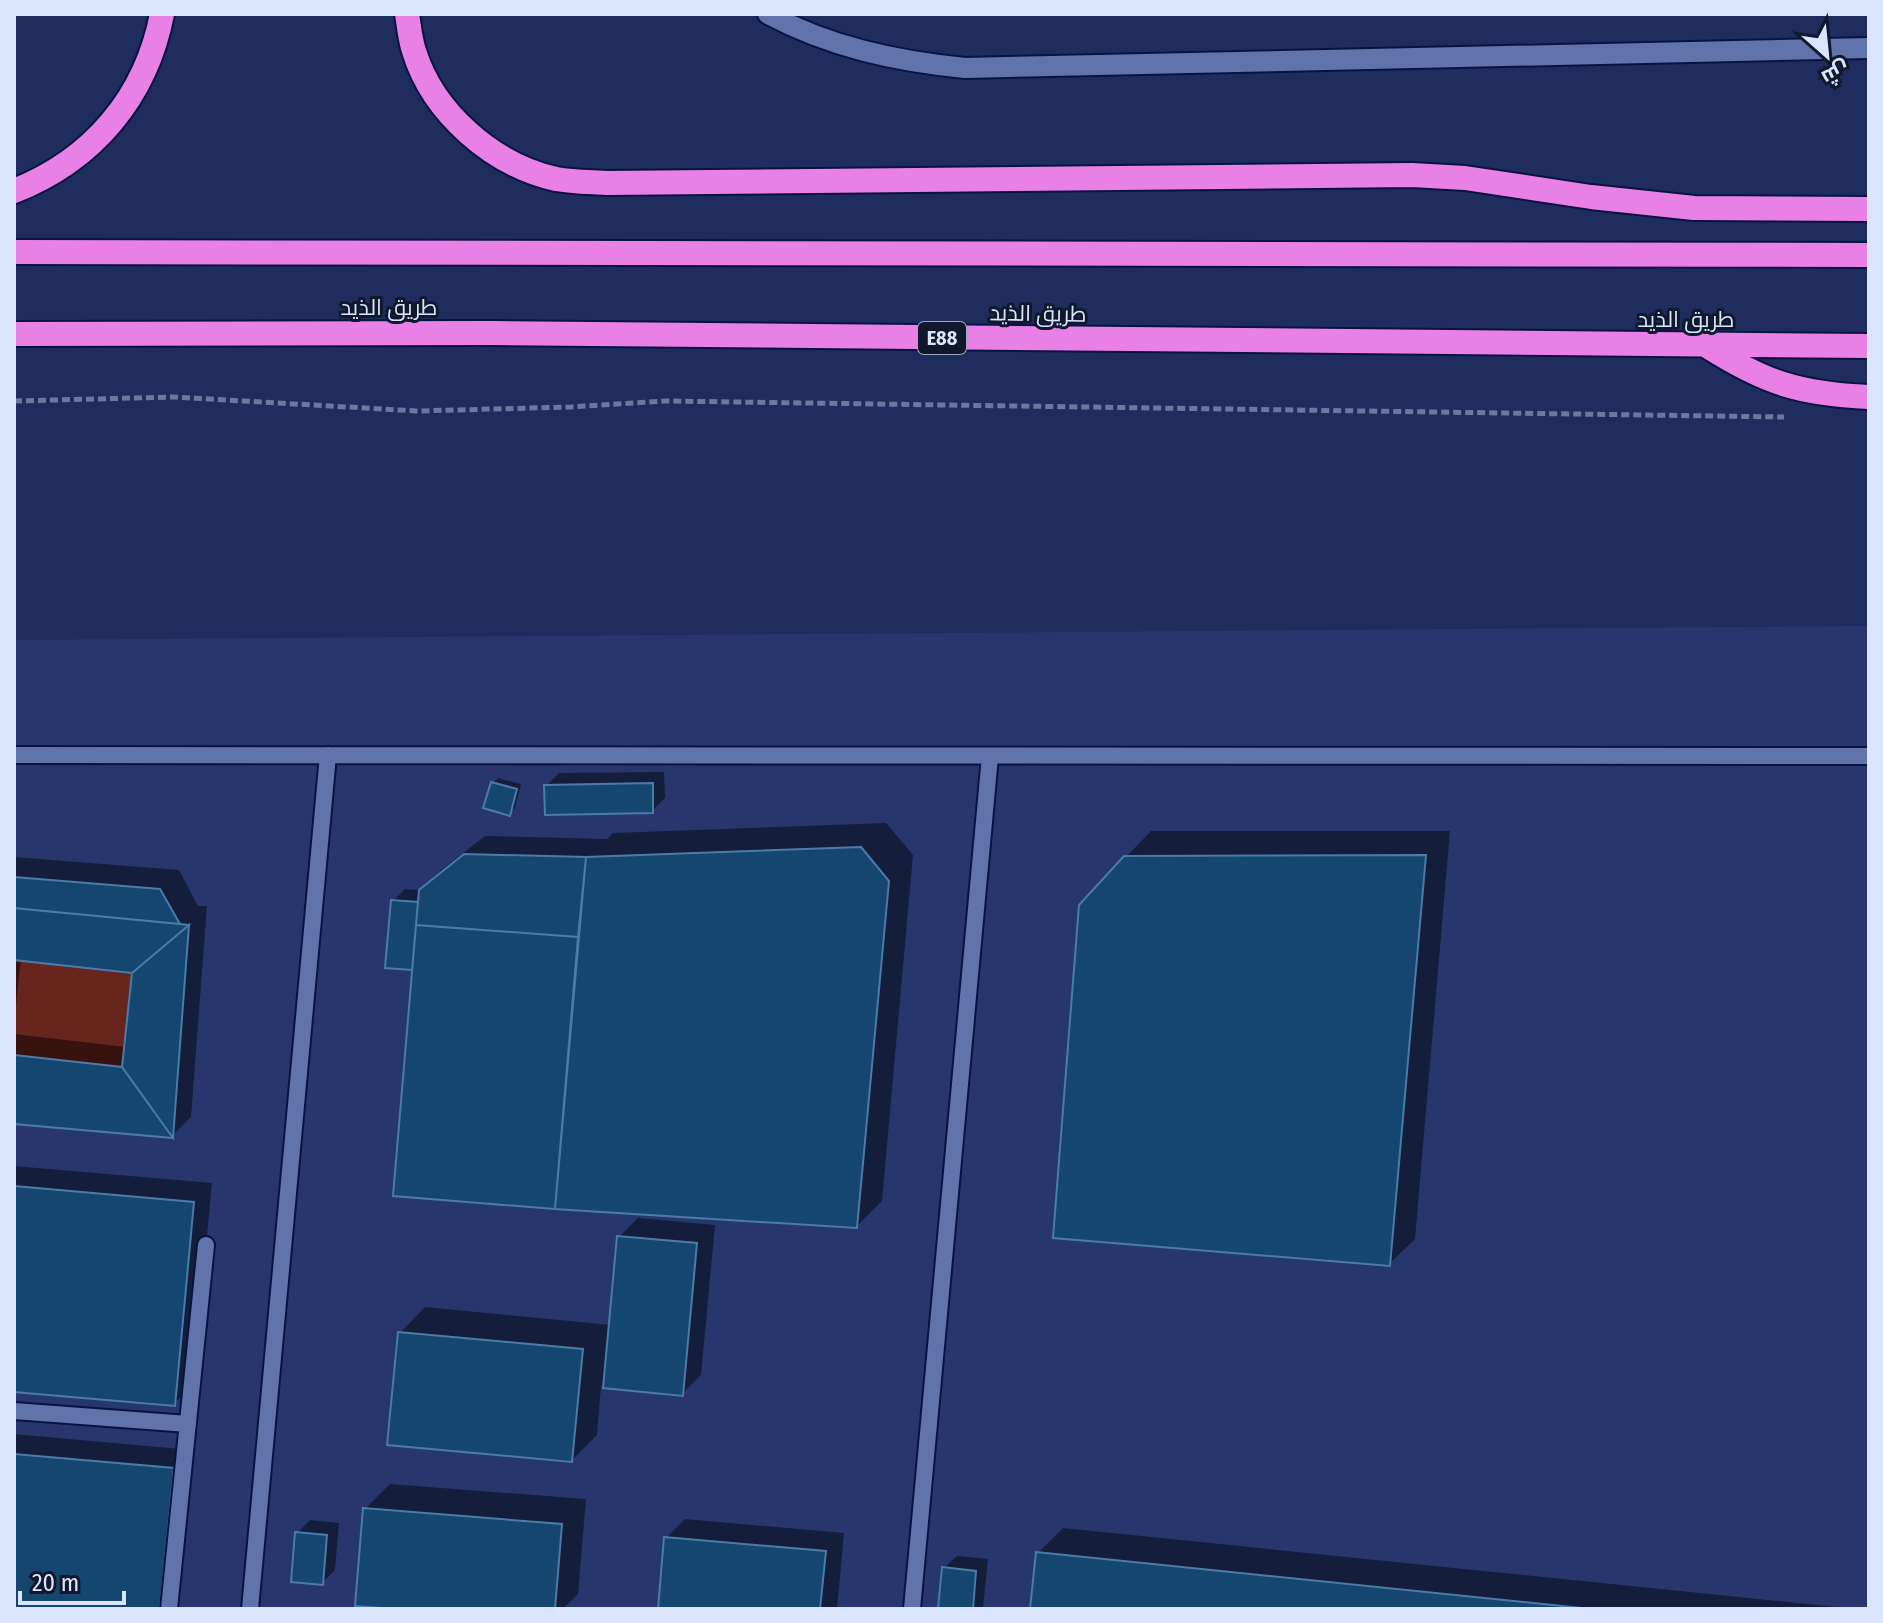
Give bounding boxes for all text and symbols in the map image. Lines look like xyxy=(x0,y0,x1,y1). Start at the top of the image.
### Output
north arrow xyxy=(1787,16,1867,96)
text: ش xyxy=(1817,55,1855,92)
street label: طريق الذيد xyxy=(341,294,437,321)
street label: طريق الذيد xyxy=(989,299,1087,328)
street label: طريق الذيد xyxy=(1638,306,1734,333)
road number: E88 xyxy=(918,322,966,354)
scale bar xyxy=(20,1555,124,1605)
text: 20 m xyxy=(32,1569,79,1597)

